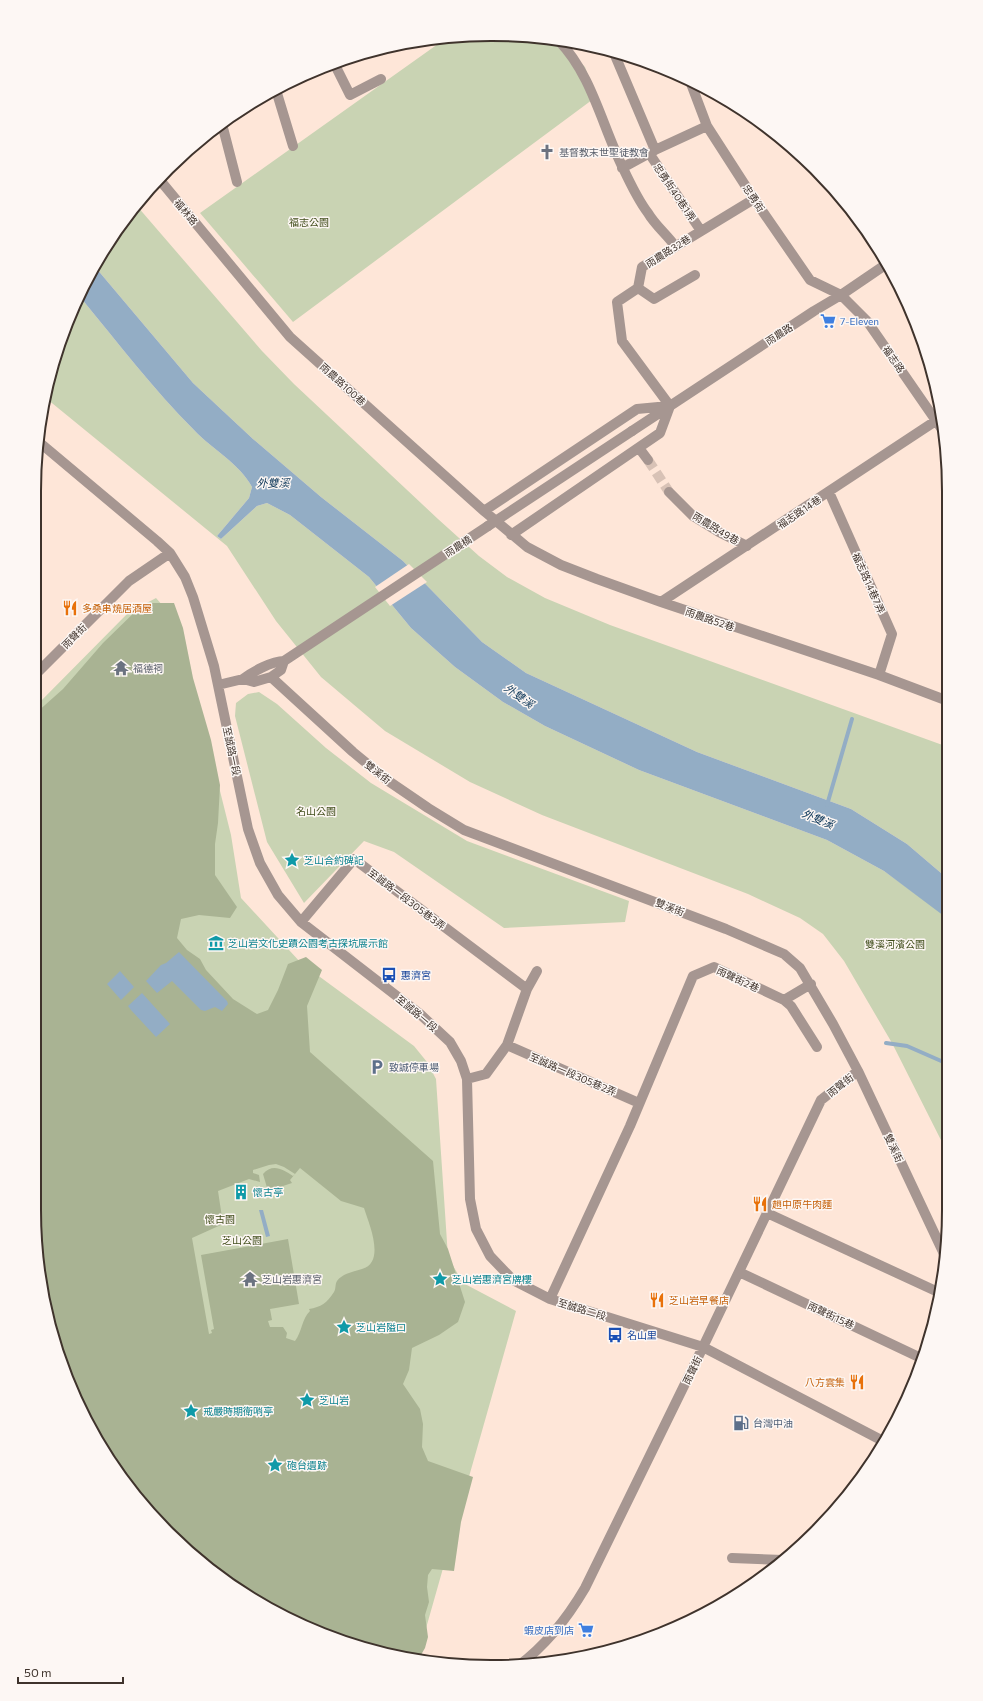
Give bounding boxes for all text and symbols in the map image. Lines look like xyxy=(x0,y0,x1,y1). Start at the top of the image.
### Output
church icon: 基督教末世聖徒教會 xyxy=(538,143,556,161)
place label: 基督教末世聖徒教會 xyxy=(559,146,649,158)
street label: 忠勇街40巷1弄 xyxy=(651,161,699,223)
street label: 忠勇街 xyxy=(741,182,767,214)
street label: 福林路 xyxy=(172,197,200,227)
park label: 福志公園 xyxy=(289,216,329,228)
street label: 雨農路32巷 xyxy=(643,232,693,270)
supermarket icon: 7-Eleven xyxy=(819,312,837,330)
place label: 7-Eleven xyxy=(840,315,879,327)
street label: 雨農路 xyxy=(763,321,795,347)
street label: 福志路 xyxy=(880,343,908,375)
street label: 雨農路100巷 xyxy=(318,360,368,408)
water label: 外雙溪 xyxy=(257,476,291,489)
street label: 福志路14巷 xyxy=(775,493,823,531)
street label: 雨農路49巷 xyxy=(691,509,741,547)
street label: 雨農橋 xyxy=(442,533,474,559)
street label: 福志路14巷7弄 xyxy=(850,551,888,615)
restaurant icon: 多桑串燒居酒屋 xyxy=(61,599,79,617)
place label: 多桑串燒居酒屋 xyxy=(82,602,152,614)
street label: 雨農路52巷 xyxy=(684,605,736,633)
street label: 雨聲街 xyxy=(59,621,89,651)
temple icon: 福德祠 xyxy=(112,659,130,677)
place label: 福德祠 xyxy=(133,662,163,674)
water label: 外雙溪 xyxy=(502,681,538,712)
street label: 至誠路一段 xyxy=(221,725,243,777)
street label: 雙溪街 xyxy=(362,758,394,786)
park label: 名山公園 xyxy=(296,805,336,817)
water label: 外雙溪 xyxy=(800,806,838,832)
place icon: 芝山合約碑記 xyxy=(283,851,301,869)
place label: 芝山合約碑記 xyxy=(304,854,364,866)
street label: 至誠路一段305巷3弄 xyxy=(366,866,448,932)
street label: 雙溪街 xyxy=(654,896,686,918)
museum icon: 芝山岩文化史蹟公園考古探坑展示館 xyxy=(207,934,225,952)
place label: 芝山岩文化史蹟公園考古探坑展示館 xyxy=(228,937,388,949)
park label: 雙溪河濱公園 xyxy=(865,938,925,950)
street label: 雨聲街2巷 xyxy=(715,964,761,994)
bus stop icon: 惠濟宮 xyxy=(380,966,398,984)
place label: 惠濟宮 xyxy=(401,969,431,981)
street label: 至誠路一段 xyxy=(394,992,440,1034)
street label: 至誠路一段305巷2弄 xyxy=(528,1050,618,1098)
parking icon: 致誠停車場 xyxy=(368,1058,386,1076)
place label: 致誠停車場 xyxy=(389,1061,439,1073)
street label: 雨聲街 xyxy=(824,1071,856,1099)
street label: 雙溪街 xyxy=(882,1132,906,1164)
building icon: 懷古亭 xyxy=(232,1183,250,1201)
place label: 懷古亭 xyxy=(253,1186,283,1198)
restaurant icon: 趙中原牛肉麵 xyxy=(751,1195,769,1213)
place label: 趙中原牛肉麵 xyxy=(772,1198,832,1210)
park label: 懷古園 xyxy=(205,1213,235,1225)
park label: 芝山公園 xyxy=(222,1234,262,1246)
temple icon: 芝山岩惠濟宮 xyxy=(241,1270,259,1288)
place icon: 芝山岩惠濟宮牌樓 xyxy=(431,1270,449,1288)
place label: 芝山岩惠濟宮 xyxy=(262,1273,322,1285)
place label: 芝山岩惠濟宮牌樓 xyxy=(452,1273,532,1285)
restaurant icon: 芝山岩早餐店 xyxy=(648,1291,666,1309)
place label: 芝山岩早餐店 xyxy=(669,1294,729,1306)
street label: 至誠路二段 xyxy=(556,1296,608,1322)
street label: 雨聲街15巷 xyxy=(806,1299,856,1331)
place icon: 芝山岩隘口 xyxy=(335,1318,353,1336)
place label: 芝山岩隘口 xyxy=(356,1321,406,1333)
bus stop icon: 名山里 xyxy=(606,1326,624,1344)
place label: 名山里 xyxy=(627,1329,657,1341)
street label: 雨聲街 xyxy=(680,1354,704,1386)
restaurant icon: 八方雲集 xyxy=(848,1373,866,1391)
place label: 八方雲集 xyxy=(805,1376,845,1388)
place icon: 芝山岩 xyxy=(298,1391,316,1409)
place label: 芝山岩 xyxy=(319,1394,349,1406)
place icon: 戒嚴時期衛哨亭 xyxy=(182,1402,200,1420)
place label: 戒嚴時期衛哨亭 xyxy=(203,1405,273,1417)
fuel station icon: 台灣中油 xyxy=(732,1414,750,1432)
place label: 台灣中油 xyxy=(753,1417,793,1429)
place icon: 砲台遺跡 xyxy=(266,1456,284,1474)
place label: 砲台遺跡 xyxy=(287,1459,327,1471)
supermarket icon: 蝦皮店到店 xyxy=(577,1621,595,1639)
place label: 蝦皮店到店 xyxy=(524,1624,574,1636)
scale bar xyxy=(18,1659,123,1685)
text: 50 m xyxy=(24,1665,52,1679)

